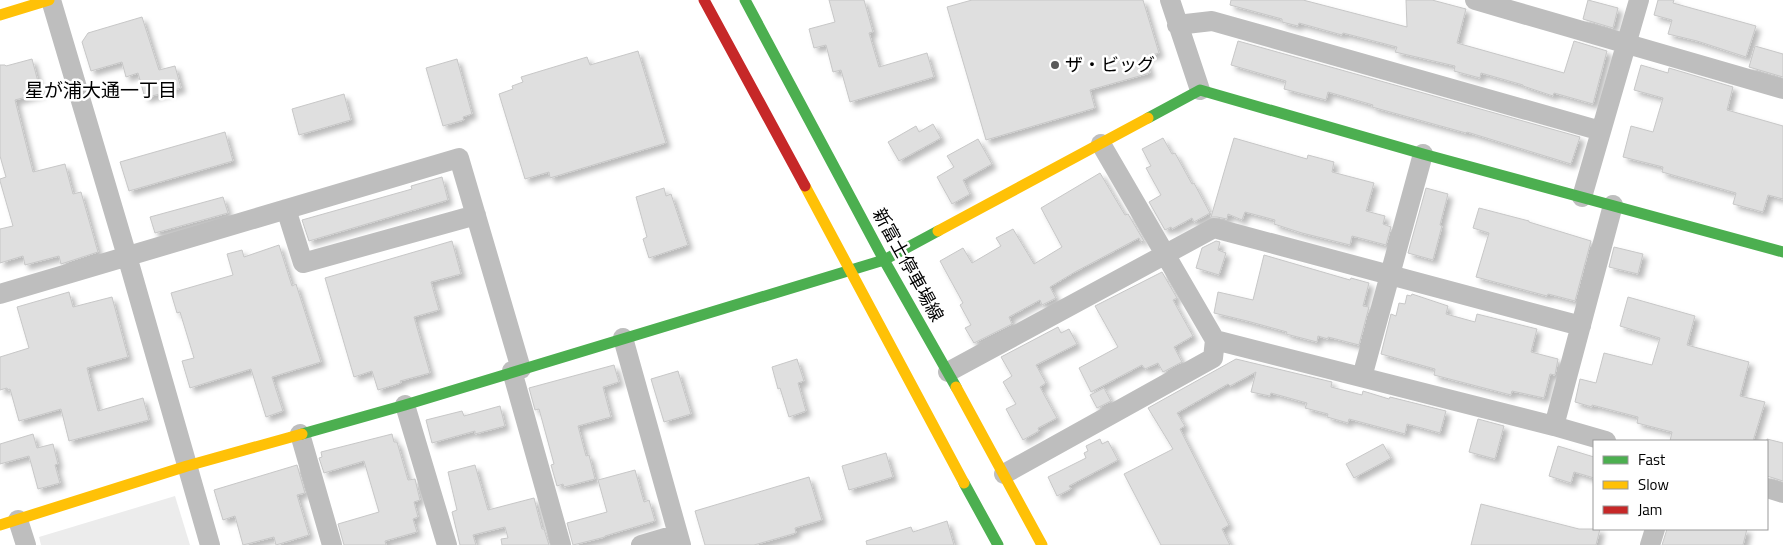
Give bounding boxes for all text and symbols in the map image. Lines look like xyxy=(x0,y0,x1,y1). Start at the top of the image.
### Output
place label: ザ・ビッグ xyxy=(1065,51,1155,78)
marker: ザ・ビッグ xyxy=(1049,59,1061,71)
district label: 星が浦大通一丁目 xyxy=(25,75,177,104)
street label: 新富士停車場線 xyxy=(866,203,951,326)
legend xyxy=(1593,440,1768,530)
text: Fast xyxy=(1638,448,1666,471)
text: Slow xyxy=(1638,473,1669,496)
text: Jam xyxy=(1638,498,1662,521)

